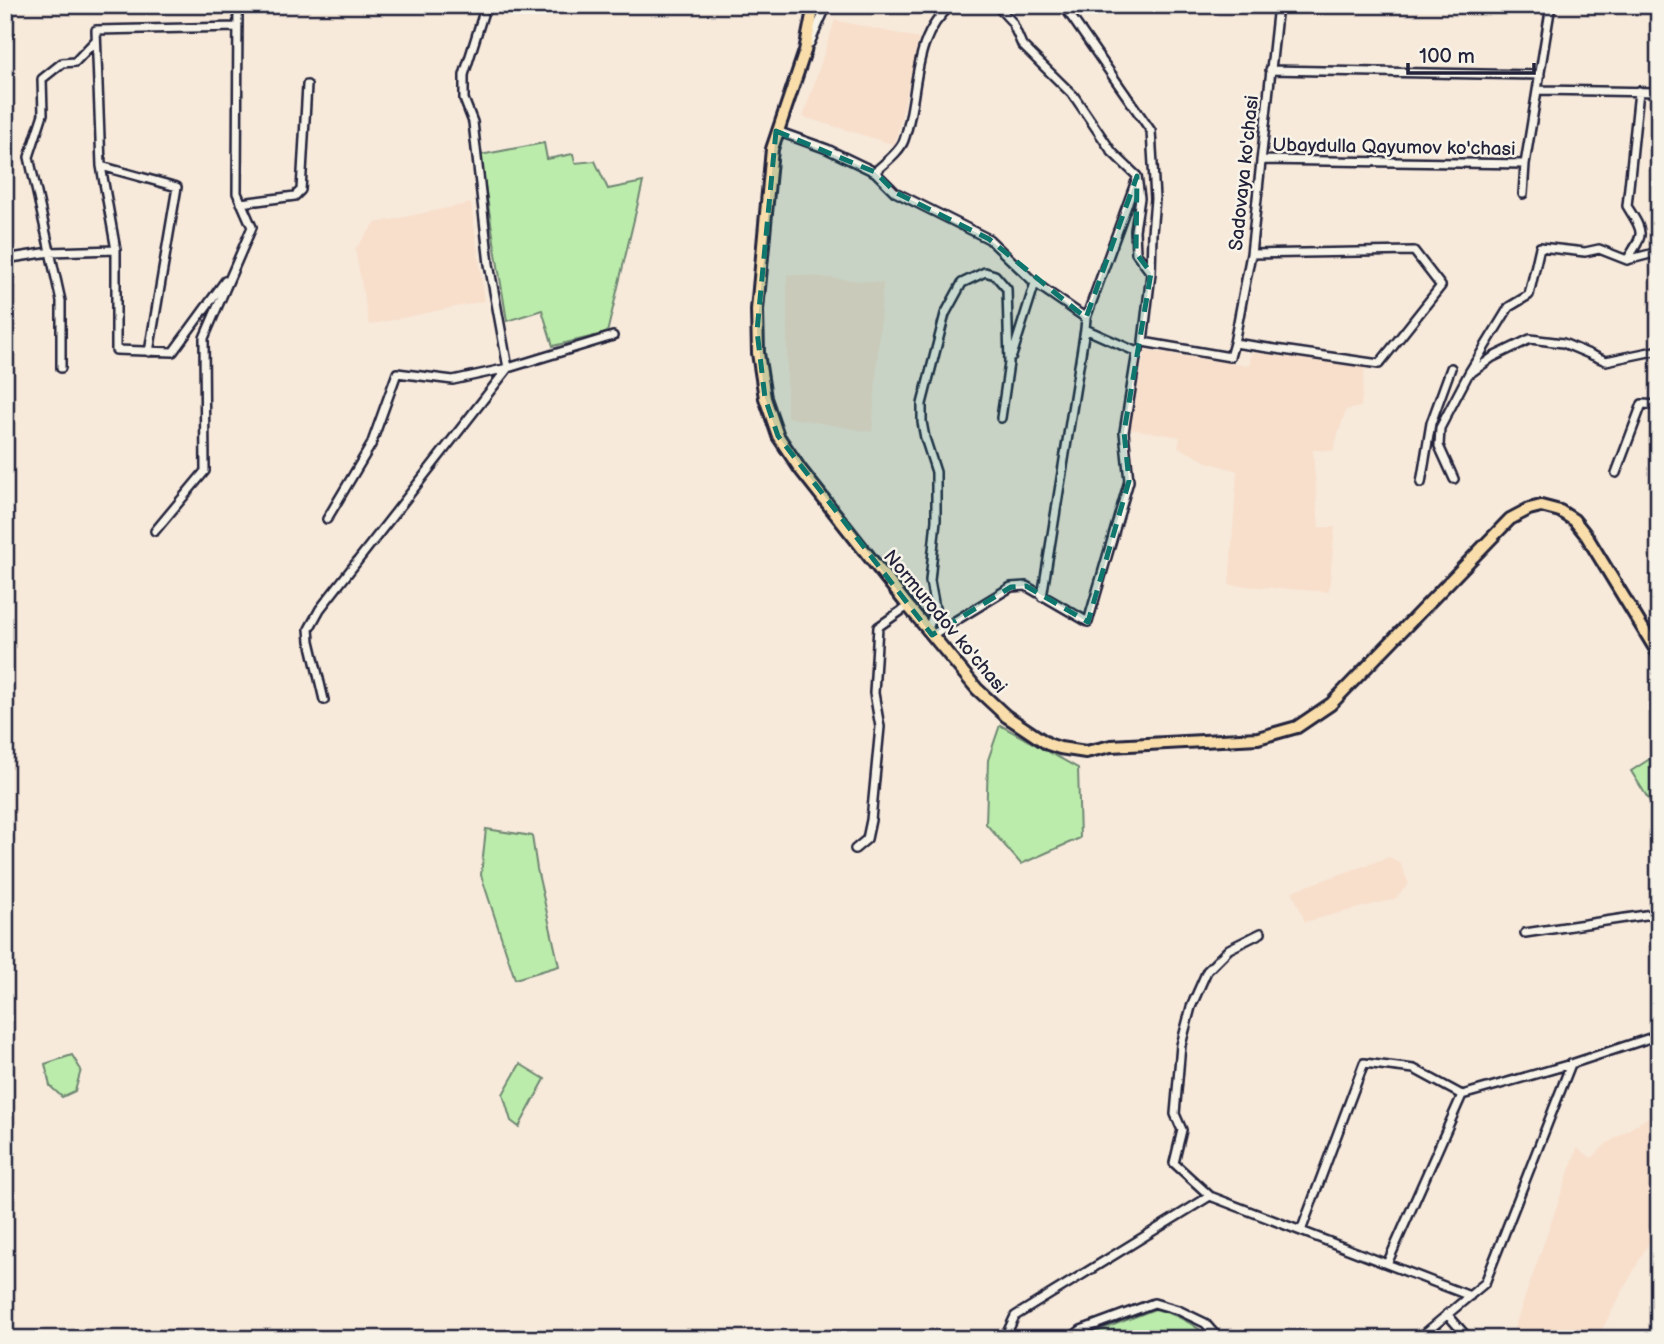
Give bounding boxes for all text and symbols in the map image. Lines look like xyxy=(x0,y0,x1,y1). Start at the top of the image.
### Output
scale bar xyxy=(1408,32,1534,76)
text: 100 m xyxy=(1419,44,1475,69)
street label: Sadovaya ko'chasi xyxy=(1225,94,1264,252)
street label: Ubaydulla Qayumov ko'chasi xyxy=(1272,134,1516,161)
street label: Normurodov ko'chasi xyxy=(878,546,1011,698)

